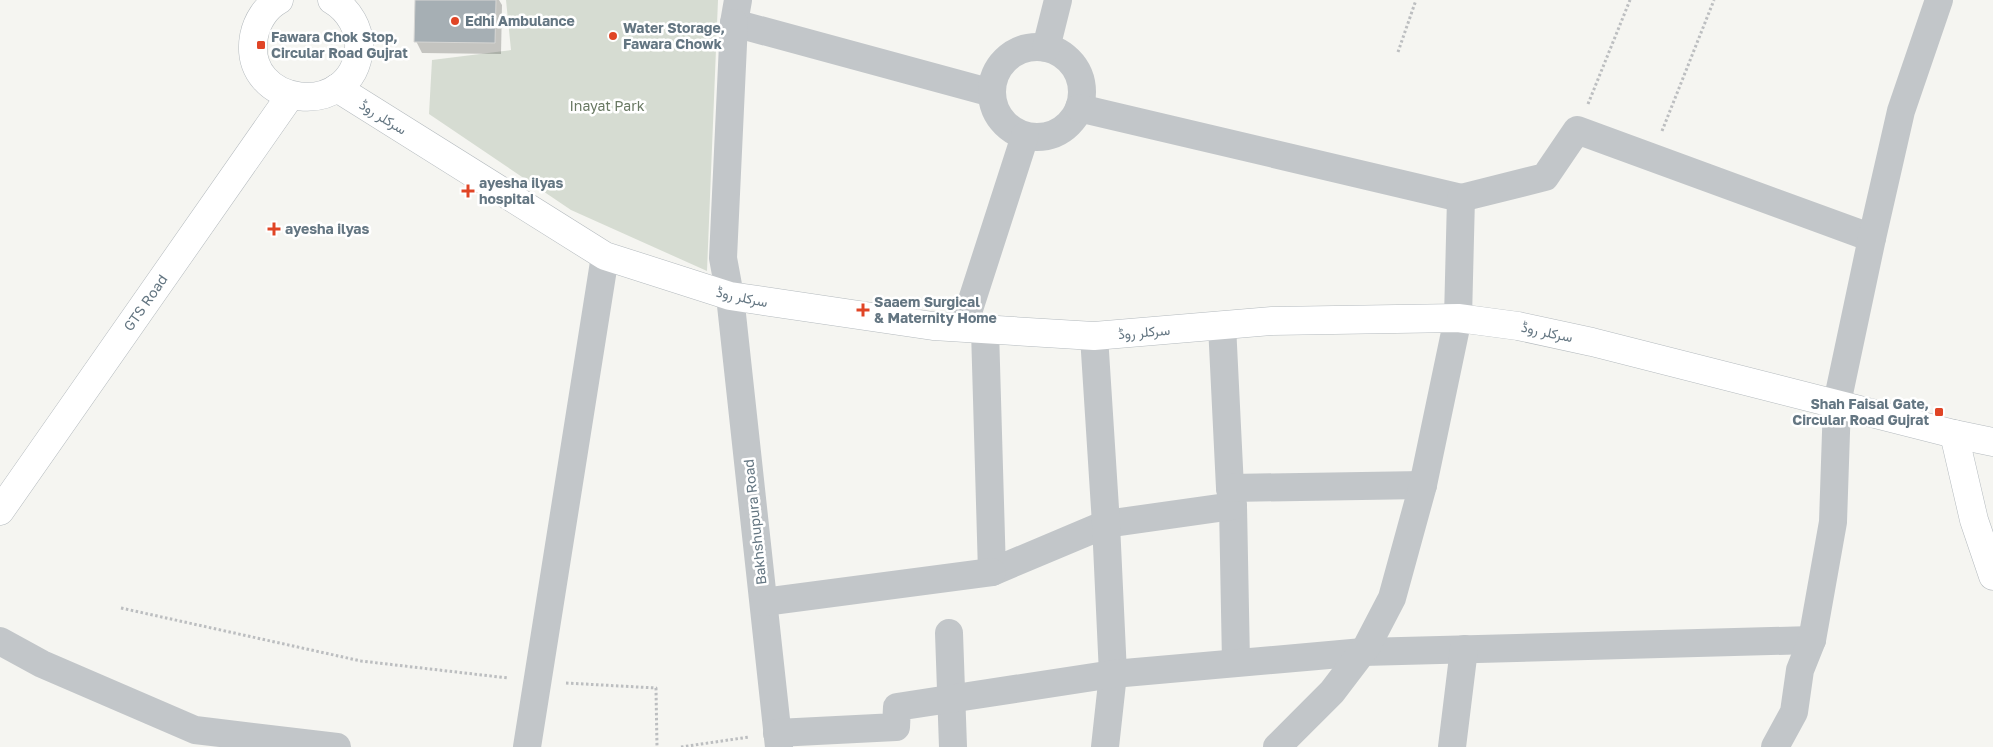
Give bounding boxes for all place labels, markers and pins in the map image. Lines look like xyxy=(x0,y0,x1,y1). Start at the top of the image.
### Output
place label: Edhi Ambulance xyxy=(465,12,575,29)
marker: Edhi Ambulance xyxy=(449,15,461,27)
place label: Water Storage, Fawara Chowk xyxy=(623,19,725,52)
place label: Fawara Chok Stop, Circular Road Gujrat xyxy=(271,28,408,61)
marker: Water Storage, Fawara Chowk xyxy=(607,30,619,42)
marker: Fawara Chok Stop, Circular Road Gujrat xyxy=(255,39,267,51)
place label: ayesha ilyas hospital xyxy=(479,174,563,207)
marker: ayesha ilyas hospital xyxy=(461,184,475,198)
place label: ayesha ilyas xyxy=(285,220,369,237)
marker: ayesha ilyas xyxy=(267,222,281,236)
place label: Saaem Surgical & Maternity Home xyxy=(874,293,997,326)
marker: Saaem Surgical & Maternity Home xyxy=(856,303,870,317)
place label: Shah Faisal Gate, Circular Road Gujrat xyxy=(1792,395,1929,428)
marker: Shah Faisal Gate, Circular Road Gujrat xyxy=(1933,406,1945,418)

